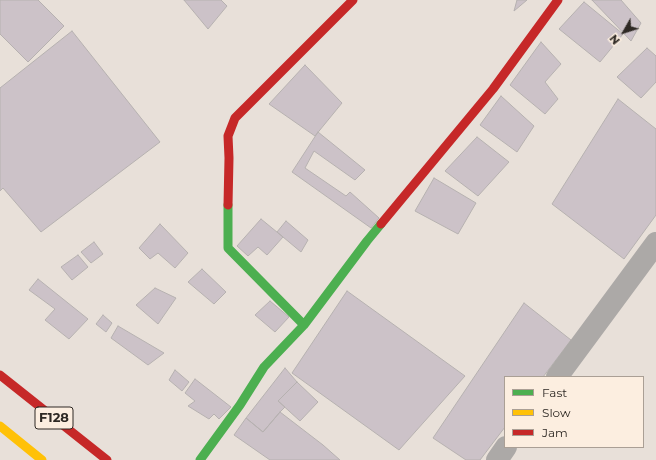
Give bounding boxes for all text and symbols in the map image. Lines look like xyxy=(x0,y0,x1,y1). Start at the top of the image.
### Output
north arrow xyxy=(604,12,644,52)
text: N xyxy=(606,32,623,47)
legend xyxy=(504,376,644,448)
text: Fast xyxy=(542,385,567,400)
text: Slow xyxy=(542,405,571,420)
road number: F128 xyxy=(35,407,73,429)
text: Jam xyxy=(542,425,568,440)

